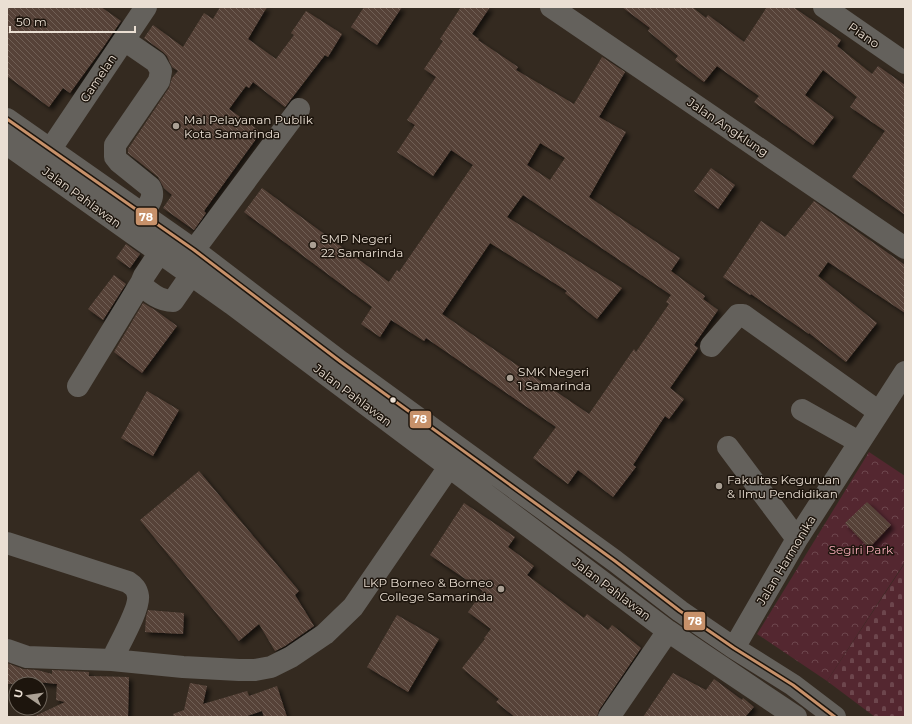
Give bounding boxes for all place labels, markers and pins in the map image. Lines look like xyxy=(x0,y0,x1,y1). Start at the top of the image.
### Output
place label: Mal Pelayanan Publik Kota Samarinda xyxy=(184,112,314,141)
marker: Mal Pelayanan Publik Kota Samarinda xyxy=(171,121,181,131)
place label: SMP Negeri 22 Samarinda xyxy=(321,231,403,260)
marker: SMP Negeri 22 Samarinda xyxy=(308,240,318,250)
place label: SMK Negeri 1 Samarinda xyxy=(518,364,591,393)
marker: SMK Negeri 1 Samarinda xyxy=(505,373,515,383)
unlabelled marker xyxy=(388,395,398,405)
place label: Fakultas Keguruan & Ilmu Pendidikan xyxy=(727,472,840,501)
marker: Fakultas Keguruan & Ilmu Pendidikan xyxy=(714,481,724,491)
place label: LKP Borneo & Borneo College Samarinda xyxy=(363,575,493,604)
marker: LKP Borneo & Borneo College Samarinda xyxy=(496,584,506,594)

